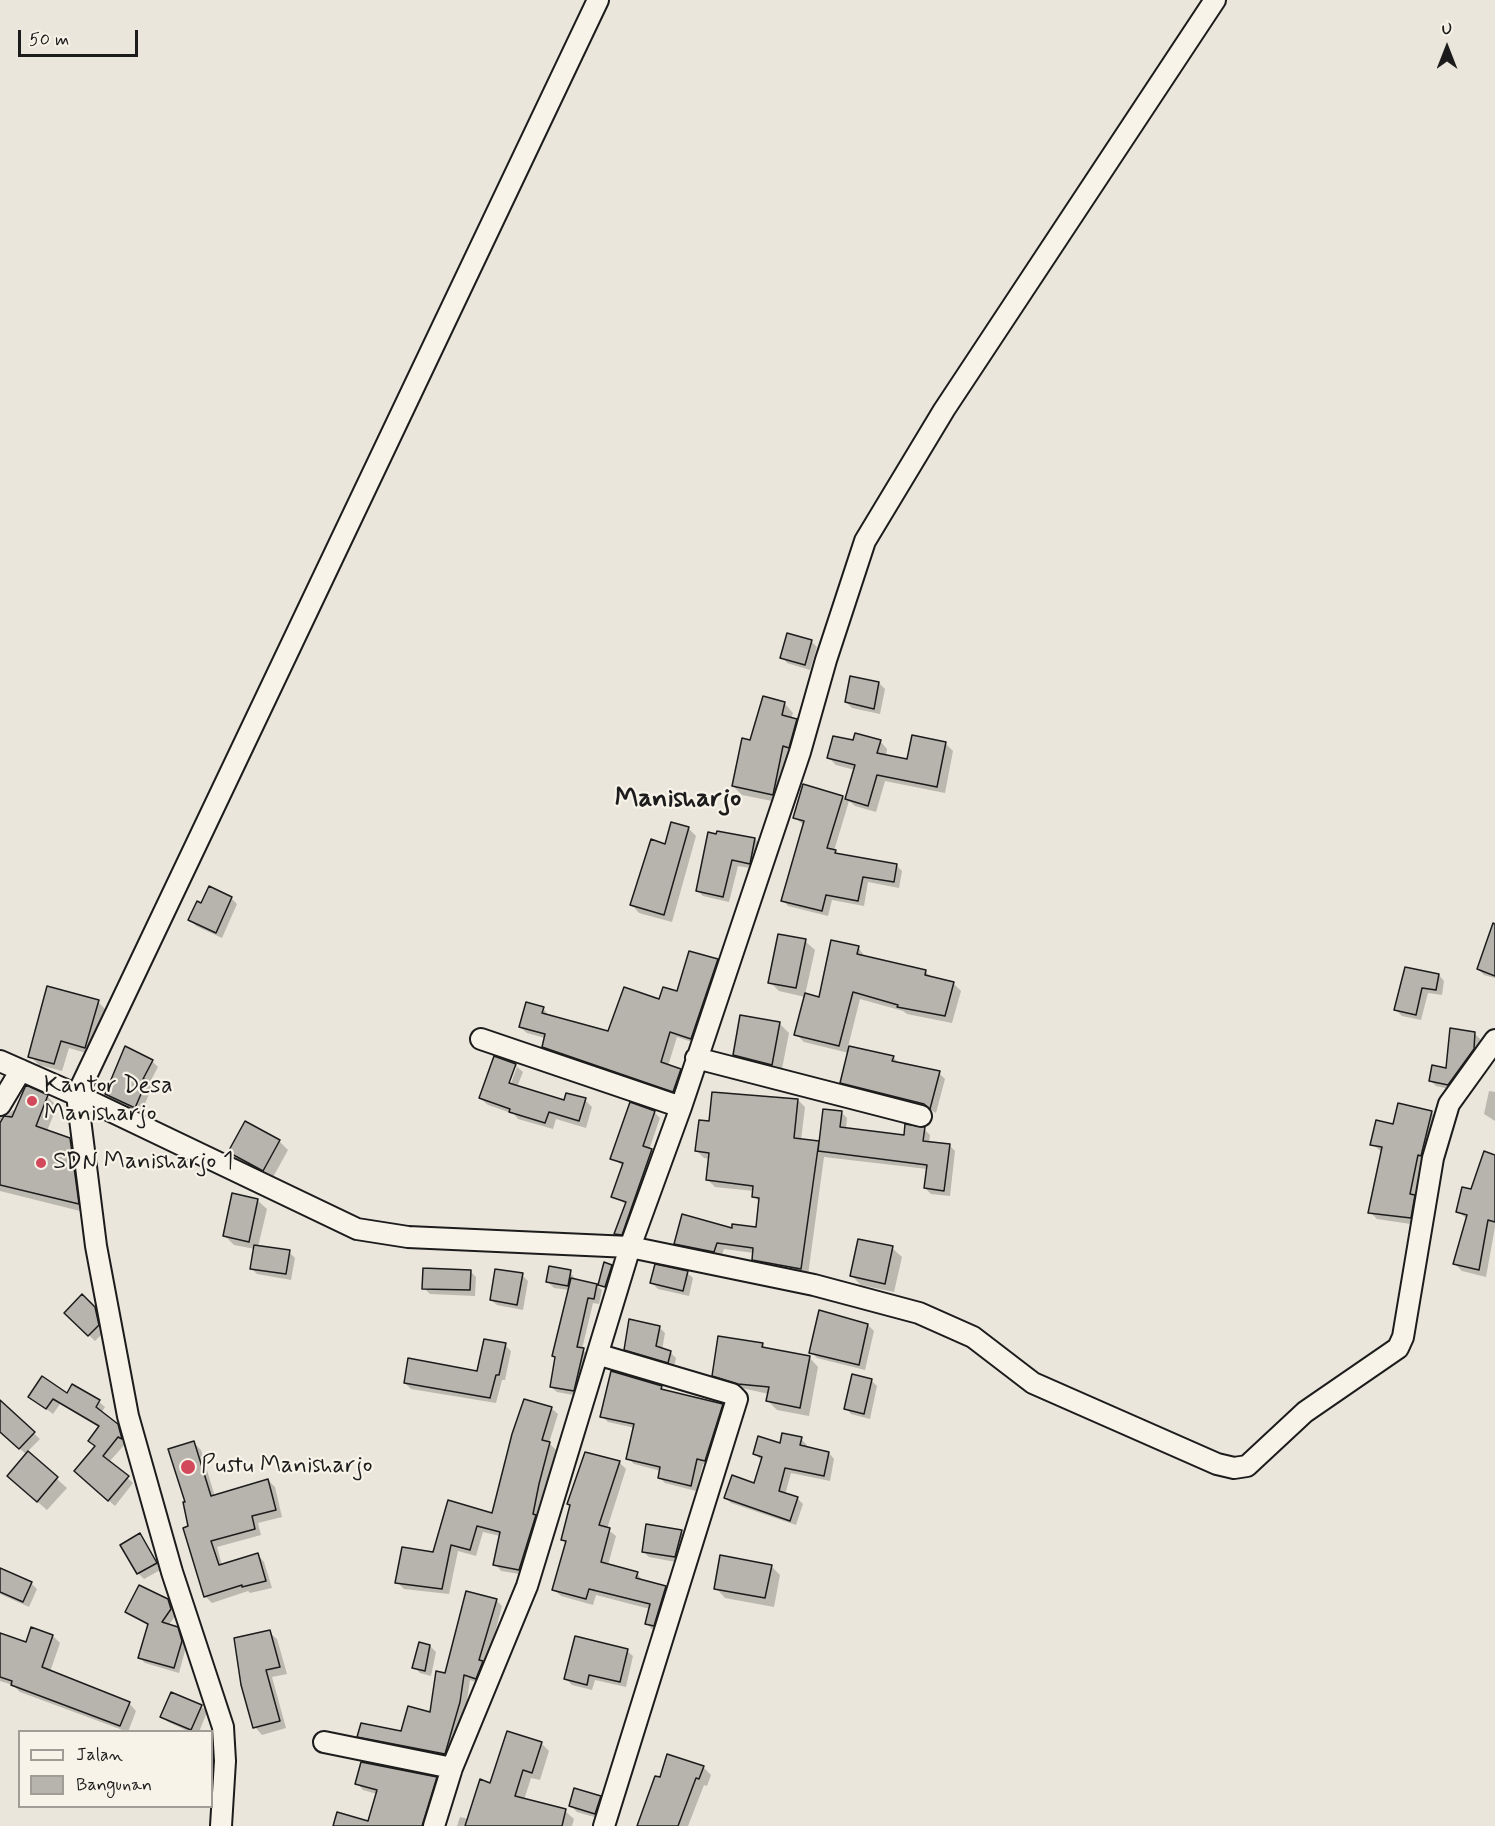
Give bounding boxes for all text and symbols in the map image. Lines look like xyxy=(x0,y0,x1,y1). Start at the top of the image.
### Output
scale bar xyxy=(21,18,141,56)
north arrow xyxy=(1417,18,1477,78)
text: U xyxy=(1442,19,1452,40)
text: 50 m xyxy=(29,28,69,52)
district label: Manisharjo xyxy=(615,784,741,816)
place label: Kantor Desa Manisharjo xyxy=(44,1073,173,1129)
marker: Kantor Desa Manisharjo xyxy=(25,1094,39,1108)
place label: SDN Manisharjo 1 xyxy=(53,1149,234,1177)
marker: SDN Manisharjo 1 xyxy=(34,1156,48,1170)
place label: Pustu Manisharjo xyxy=(201,1453,373,1481)
marker: Pustu Manisharjo xyxy=(179,1458,197,1476)
legend xyxy=(18,1730,213,1808)
text: Jalan xyxy=(76,1743,123,1767)
text: Bangunan xyxy=(76,1773,152,1797)

